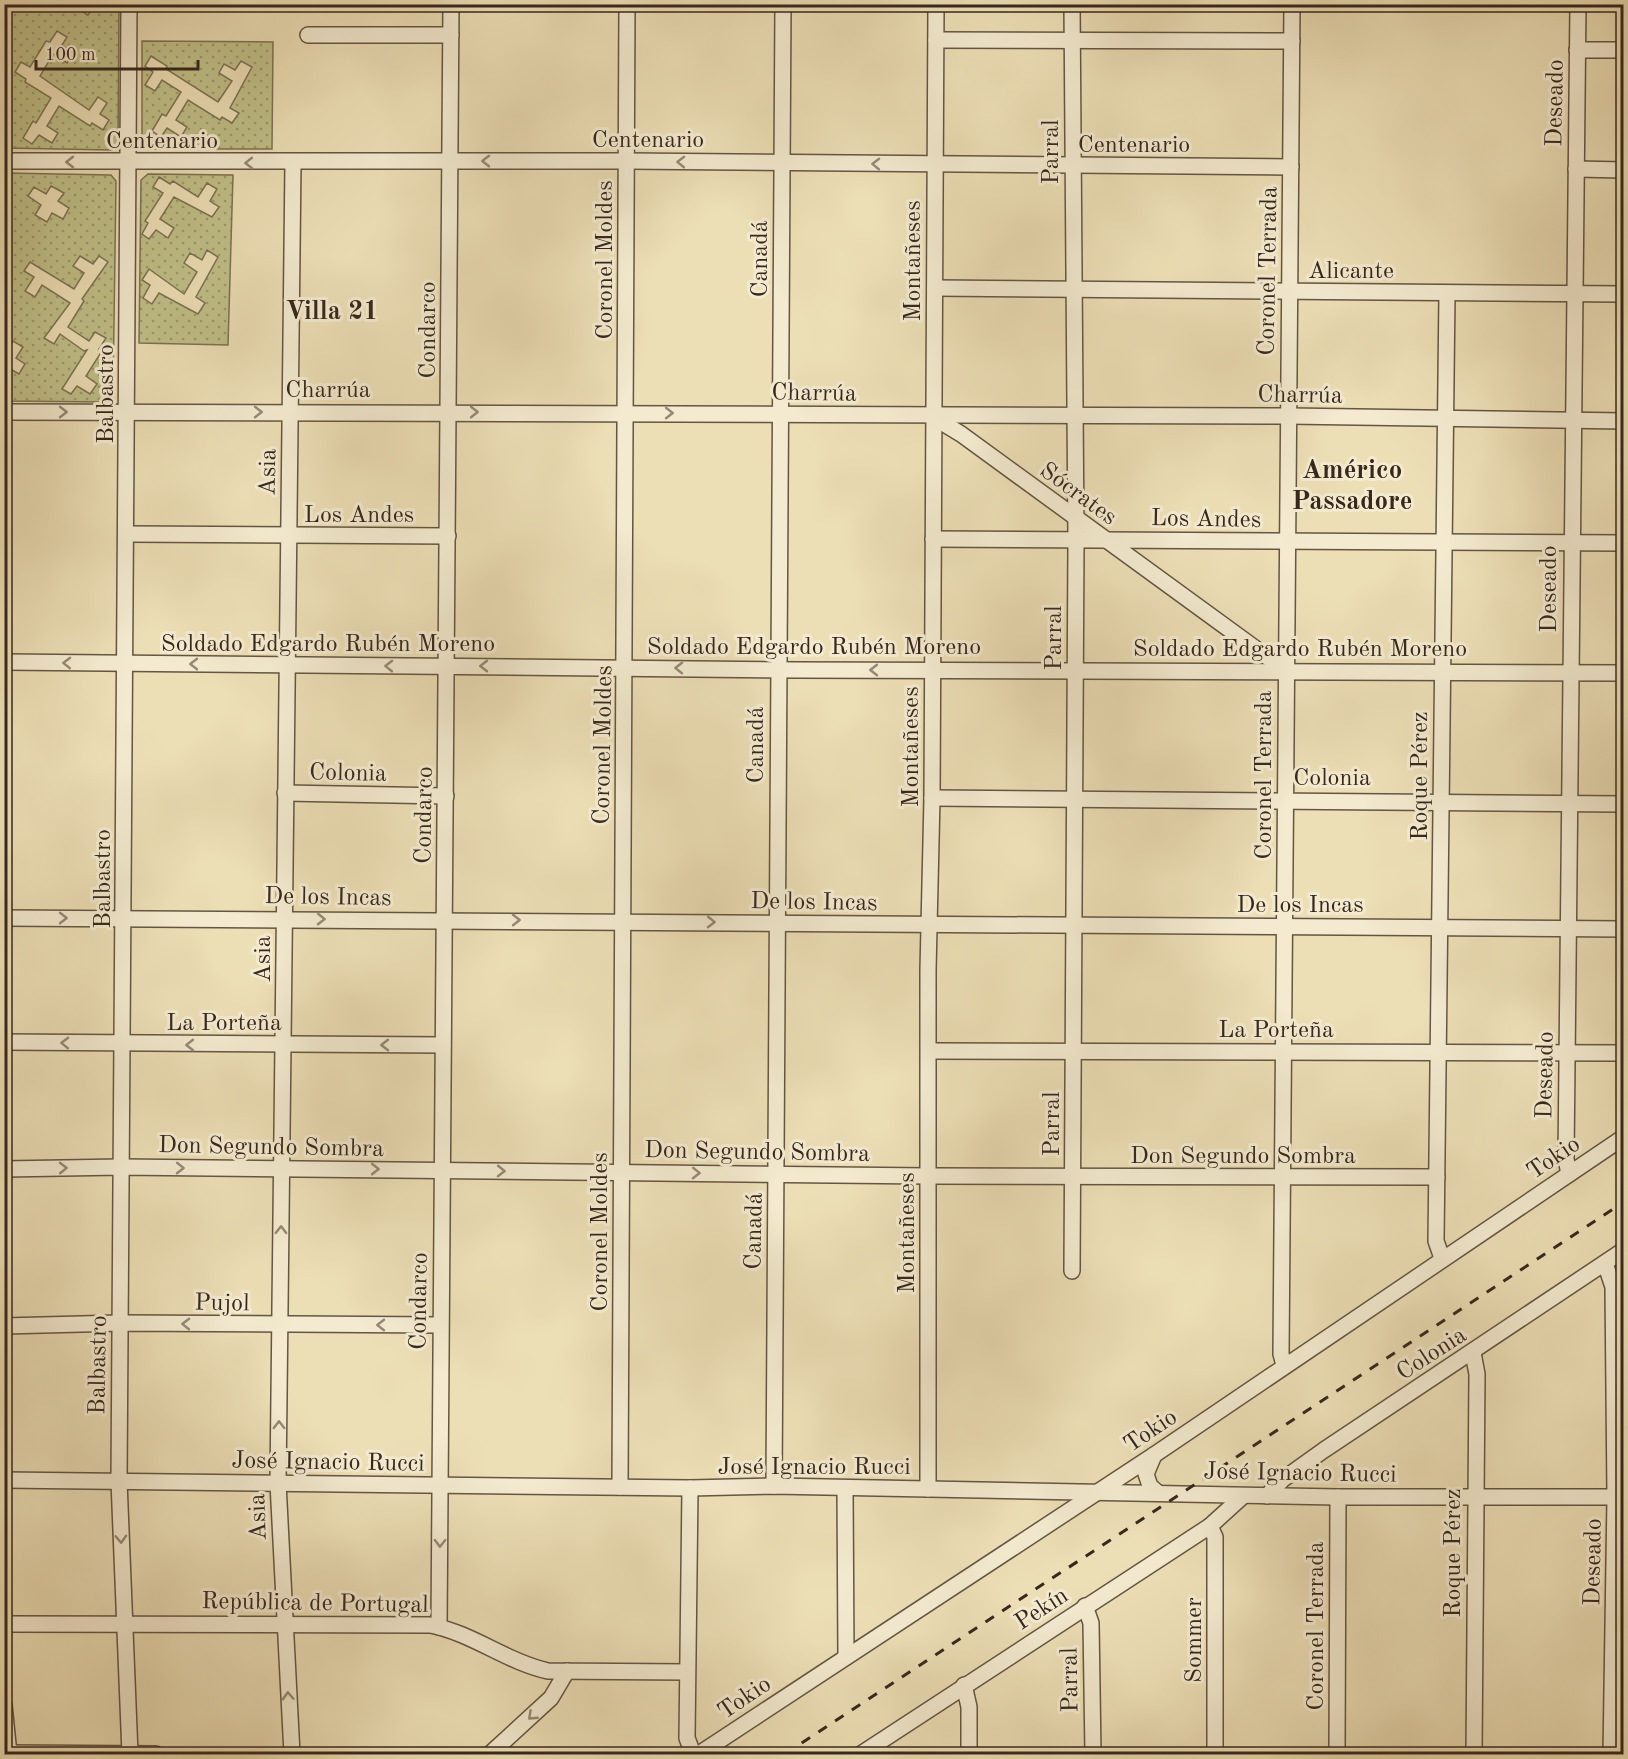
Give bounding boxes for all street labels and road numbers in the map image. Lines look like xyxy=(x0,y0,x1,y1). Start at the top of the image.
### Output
street label: Deseado xyxy=(1543,59,1569,147)
street label: Parral xyxy=(1040,119,1064,185)
street label: Centenario xyxy=(592,129,704,153)
street label: Centenario xyxy=(106,130,218,154)
street label: Centenario xyxy=(1078,134,1190,158)
street label: Coronel Moldes xyxy=(594,180,618,340)
street label: Coronel Terrada xyxy=(1256,186,1282,356)
street label: Montañeses xyxy=(902,200,926,322)
street label: Canadá xyxy=(749,220,773,298)
street label: Alicante xyxy=(1308,260,1394,284)
street label: Condarco xyxy=(417,281,441,379)
street label: Balbastro xyxy=(95,344,119,444)
street label: Charrúa xyxy=(285,379,371,403)
street label: Charrúa xyxy=(771,381,857,407)
street label: Charrúa xyxy=(1257,383,1343,409)
street label: Asia xyxy=(257,448,281,496)
street label: Sócrates xyxy=(1035,459,1121,530)
street label: Los Andes xyxy=(304,504,414,528)
street label: Los Andes xyxy=(1151,507,1261,533)
street label: Deseado xyxy=(1538,545,1562,633)
street label: Parral xyxy=(1043,605,1067,671)
street label: Soldado Edgardo Rubén Moreno xyxy=(161,633,495,657)
street label: Soldado Edgardo Rubén Moreno xyxy=(647,636,981,660)
street label: Soldado Edgardo Rubén Moreno xyxy=(1133,638,1467,662)
street label: Coronel Moldes xyxy=(591,665,617,825)
street label: Montañeses xyxy=(900,686,924,808)
street label: Coronel Terrada xyxy=(1253,690,1277,860)
street label: Canadá xyxy=(745,706,769,784)
street label: Roque Pérez xyxy=(1409,711,1433,841)
street label: Colonia xyxy=(309,761,387,787)
street label: Condarco xyxy=(412,766,438,864)
street label: Colonia xyxy=(1293,767,1371,791)
street label: Balbastro xyxy=(92,829,116,929)
street label: De los Incas xyxy=(264,885,392,911)
street label: De los Incas xyxy=(750,890,878,916)
street label: De los Incas xyxy=(1236,894,1364,918)
street label: Asia xyxy=(252,935,276,983)
street label: La Porteña xyxy=(166,1012,282,1036)
street label: La Porteña xyxy=(1218,1019,1334,1043)
street label: Deseado xyxy=(1533,1031,1559,1119)
street label: Parral xyxy=(1041,1091,1065,1157)
street label: Tokio xyxy=(1523,1132,1585,1185)
street label: Don Segundo Sombra xyxy=(158,1134,384,1162)
street label: Don Segundo Sombra xyxy=(644,1139,870,1167)
street label: Don Segundo Sombra xyxy=(1130,1145,1356,1169)
street label: Coronel Moldes xyxy=(589,1152,613,1312)
street label: Montañeses xyxy=(896,1172,920,1294)
street label: Canadá xyxy=(742,1192,768,1270)
street label: Condarco xyxy=(407,1252,433,1350)
street label: Pujol xyxy=(194,1292,250,1316)
street label: Balbastro xyxy=(86,1315,112,1415)
street label: Colonia xyxy=(1393,1323,1471,1386)
street label: Tokio xyxy=(1120,1405,1182,1458)
street label: José Ignacio Rucci xyxy=(231,1449,425,1477)
street label: José Ignacio Rucci xyxy=(717,1456,911,1480)
street label: José Ignacio Rucci xyxy=(1203,1460,1397,1488)
street label: Roque Pérez xyxy=(1442,1488,1466,1618)
street label: Asia xyxy=(246,1493,272,1541)
street label: Deseado xyxy=(1581,1518,1607,1606)
street label: Coronel Terrada xyxy=(1305,1541,1329,1711)
street label: Pekín xyxy=(1011,1584,1073,1636)
street label: República de Portugal xyxy=(201,1590,429,1618)
street label: Sommer xyxy=(1183,1597,1207,1683)
street label: Parral xyxy=(1058,1647,1084,1713)
street label: Tokio xyxy=(714,1672,776,1725)

